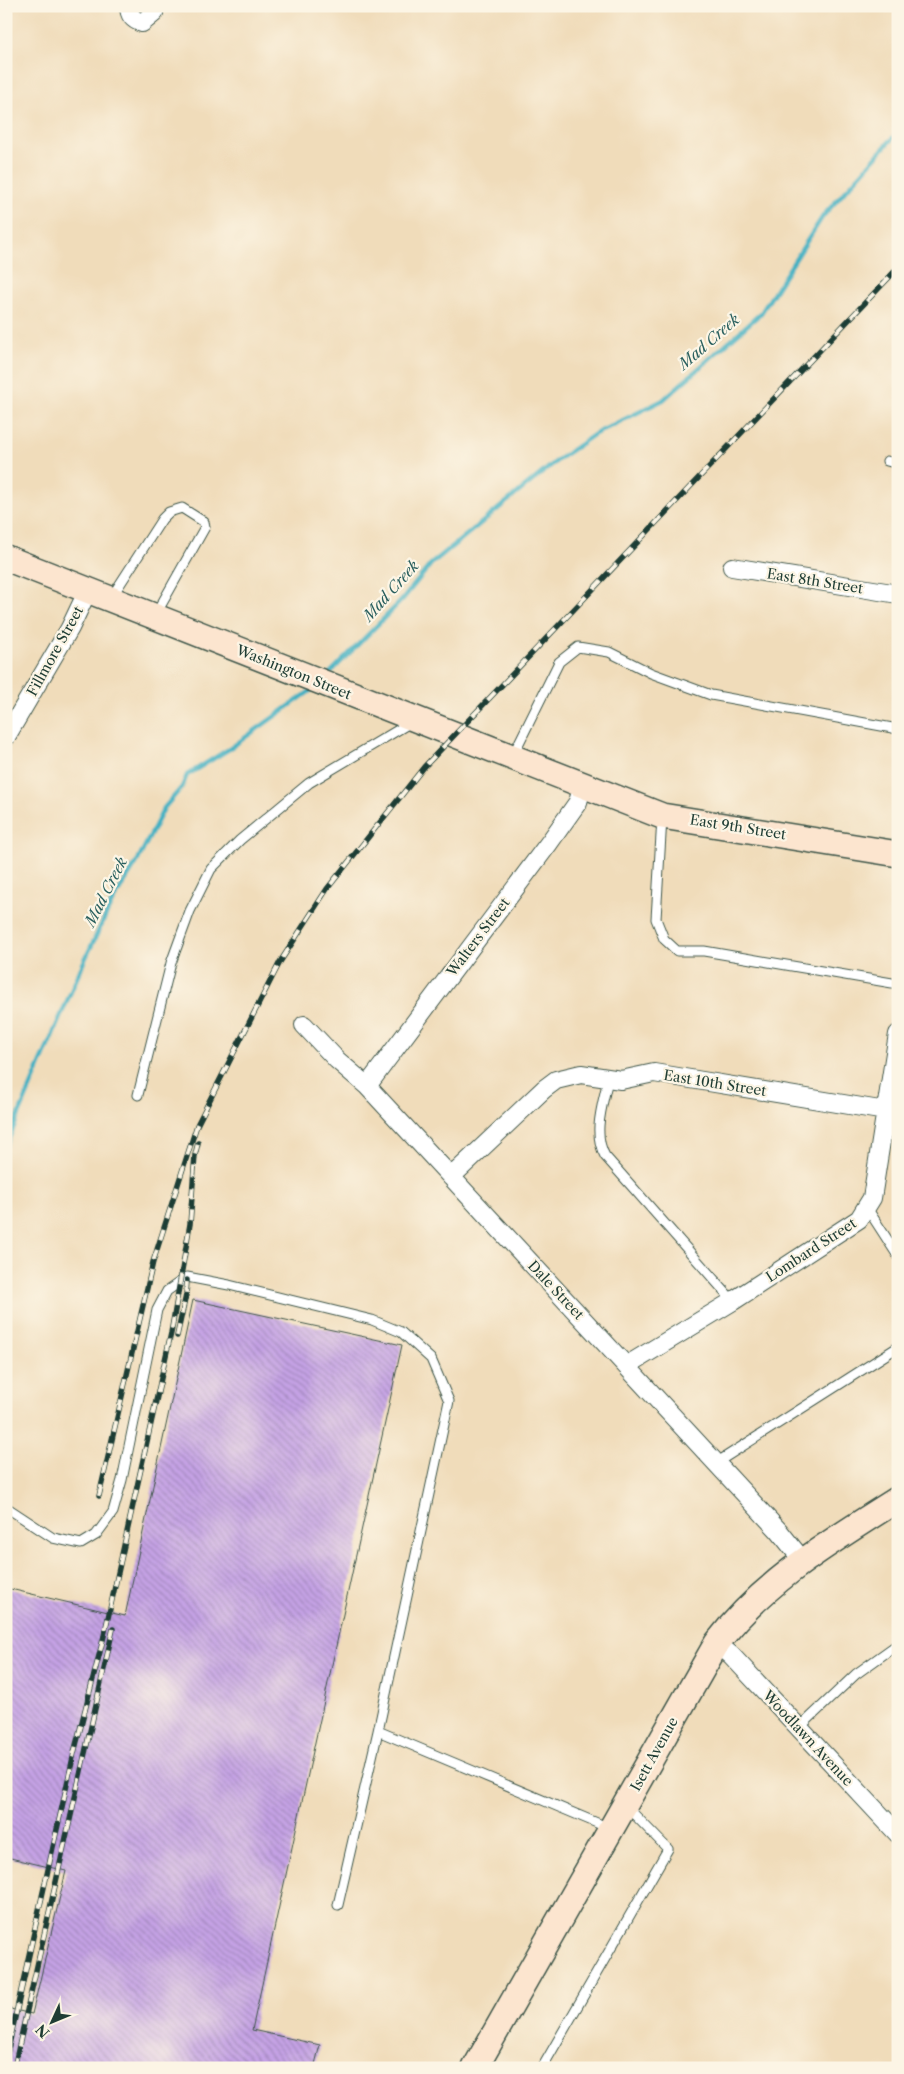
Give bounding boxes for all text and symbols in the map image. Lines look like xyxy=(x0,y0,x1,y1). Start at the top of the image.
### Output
water label: Mad Creek xyxy=(673,310,743,375)
water label: Mad Creek xyxy=(357,556,423,626)
street label: East 8th Street xyxy=(766,565,864,597)
street label: Fillmore Street xyxy=(23,603,87,699)
street label: Washington Street xyxy=(233,640,354,703)
street label: East 9th Street xyxy=(689,811,787,843)
water label: Mad Creek xyxy=(79,854,131,931)
street label: Walters Street xyxy=(442,894,513,981)
street label: East 10th Street xyxy=(662,1066,768,1100)
street label: Lombard Street xyxy=(762,1214,860,1286)
street label: Dale Street xyxy=(524,1257,588,1323)
street label: Woodlawn Avenue xyxy=(758,1686,857,1790)
street label: Isett Avenue xyxy=(626,1714,682,1794)
north arrow xyxy=(28,1996,78,2046)
text: N xyxy=(32,2020,53,2042)

